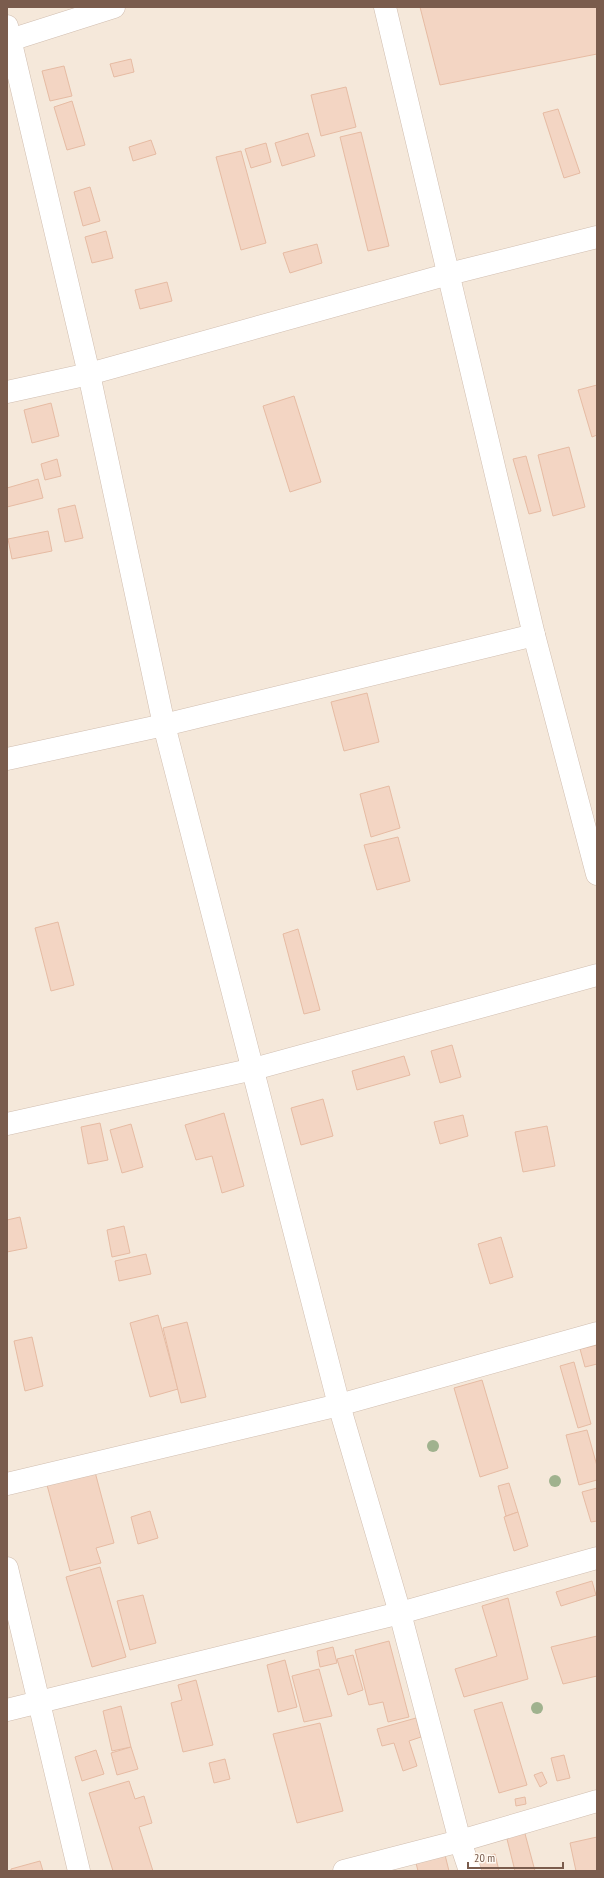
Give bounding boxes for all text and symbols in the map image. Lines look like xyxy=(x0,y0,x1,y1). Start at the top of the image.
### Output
scale bar xyxy=(468,1844,563,1870)
text: 20 m xyxy=(474,1850,495,1865)

